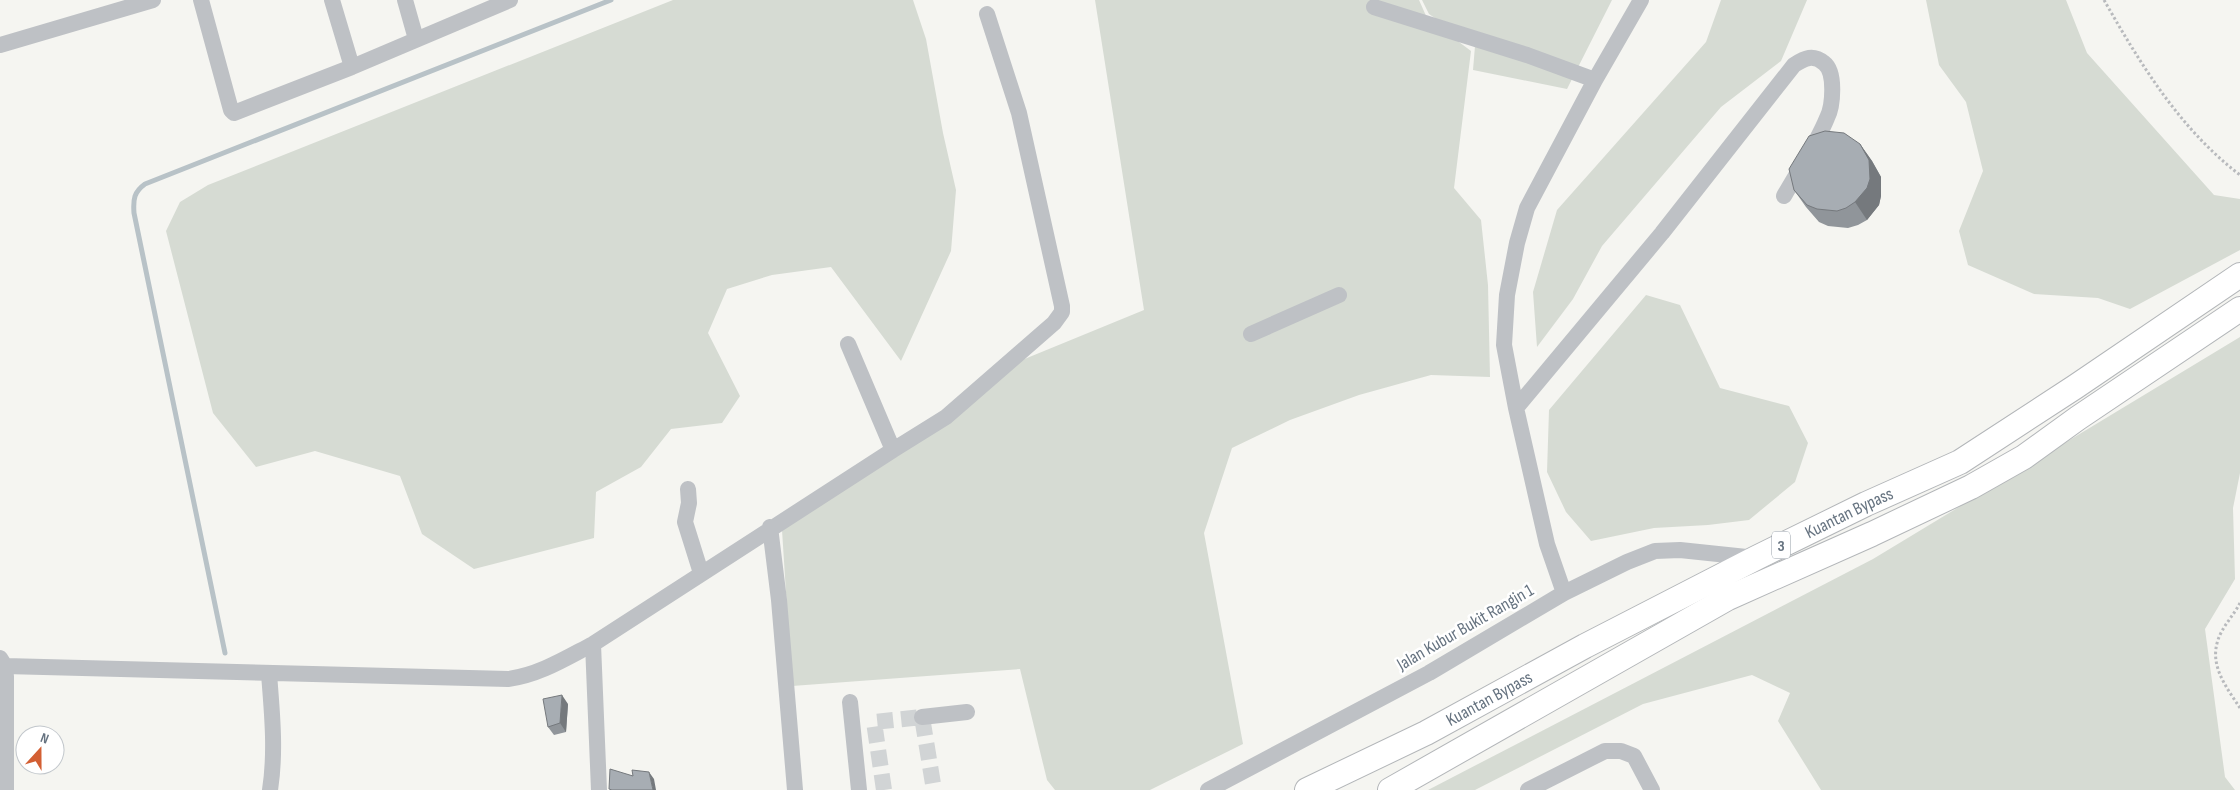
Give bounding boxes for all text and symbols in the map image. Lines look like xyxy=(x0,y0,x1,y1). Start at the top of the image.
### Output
street label: Kuantan Bypass xyxy=(1802,483,1897,543)
road number: 3 xyxy=(1772,532,1790,558)
street label: Jalan Kubur Bukit Rangin 1 xyxy=(1392,579,1538,676)
street label: Kuantan Bypass xyxy=(1443,667,1536,731)
north arrow xyxy=(15,725,65,775)
text: N xyxy=(38,729,51,748)

